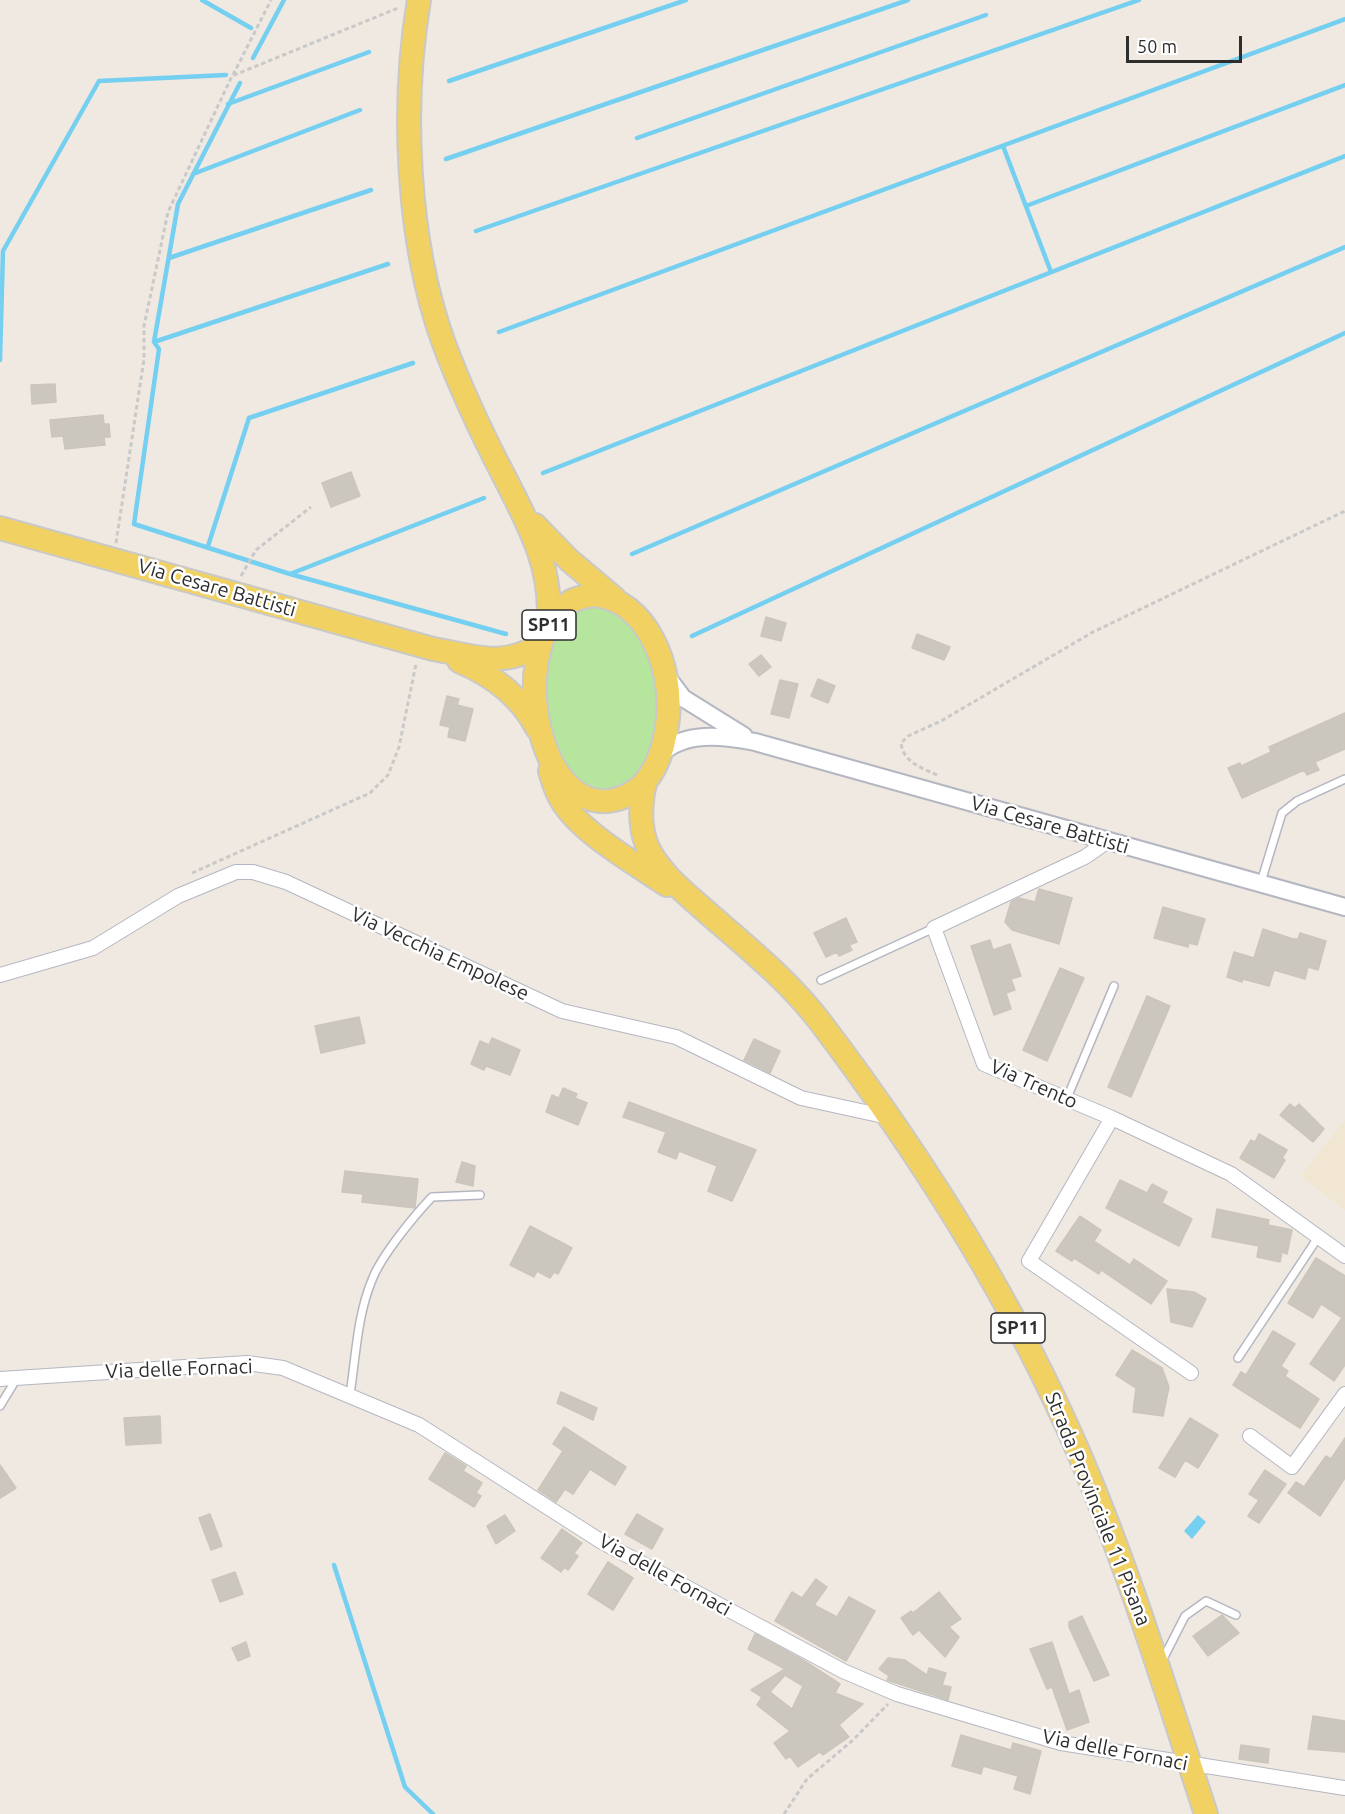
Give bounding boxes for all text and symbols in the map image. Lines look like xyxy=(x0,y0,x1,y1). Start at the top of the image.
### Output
scale bar xyxy=(1129,24,1244,62)
text: 50 m xyxy=(1137,36,1177,56)
street label: Via Cesare Battisti xyxy=(135,554,299,622)
road number: SP11 xyxy=(522,610,576,640)
street label: Via Cesare Battisti xyxy=(968,791,1132,859)
street label: Via Vecchia Empolese xyxy=(347,902,533,1006)
street label: Via Trento xyxy=(987,1054,1081,1114)
road number: SP11 xyxy=(991,1313,1045,1343)
street label: Via delle Fornaci xyxy=(105,1354,253,1384)
street label: Strada Provinciale 11 Pisana xyxy=(1040,1389,1156,1629)
street label: Via delle Fornaci xyxy=(595,1529,735,1621)
street label: Via delle Fornaci xyxy=(1040,1724,1190,1776)

